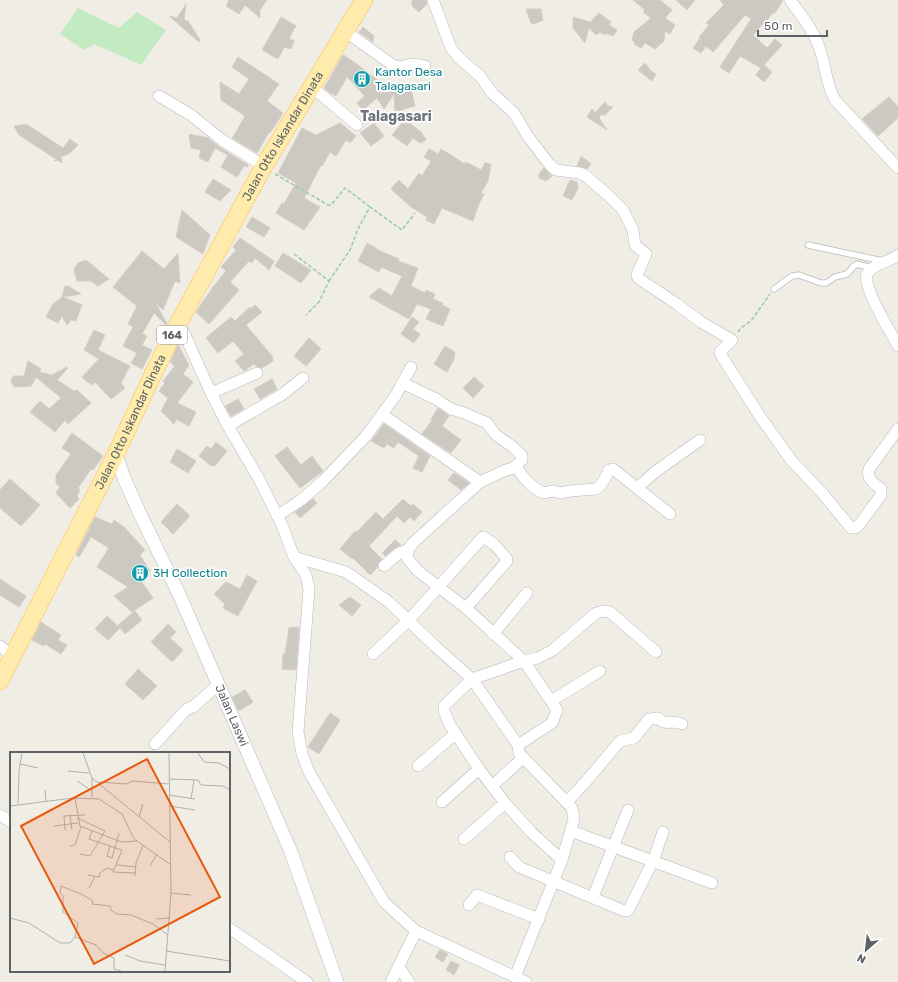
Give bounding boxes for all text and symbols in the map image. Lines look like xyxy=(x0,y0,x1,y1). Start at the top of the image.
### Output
scale bar xyxy=(758,12,827,38)
text: 50 m xyxy=(764,19,792,33)
place label: Kantor Desa Talagasari xyxy=(375,65,442,93)
street label: Jalan Otto Iskandar Dinata xyxy=(239,69,326,204)
building icon: Kantor Desa Talagasari xyxy=(352,69,372,89)
district label: Talagasari xyxy=(360,108,432,125)
road number: 164 xyxy=(157,326,187,344)
street label: Jalan Otto Iskandar Dinata xyxy=(92,352,169,492)
building icon: 3H Collection xyxy=(130,563,150,583)
place label: 3H Collection xyxy=(153,566,228,580)
street label: Jalan Laswi xyxy=(212,682,251,748)
inset map xyxy=(10,752,230,972)
north arrow xyxy=(846,930,886,970)
text: N xyxy=(855,951,868,966)

